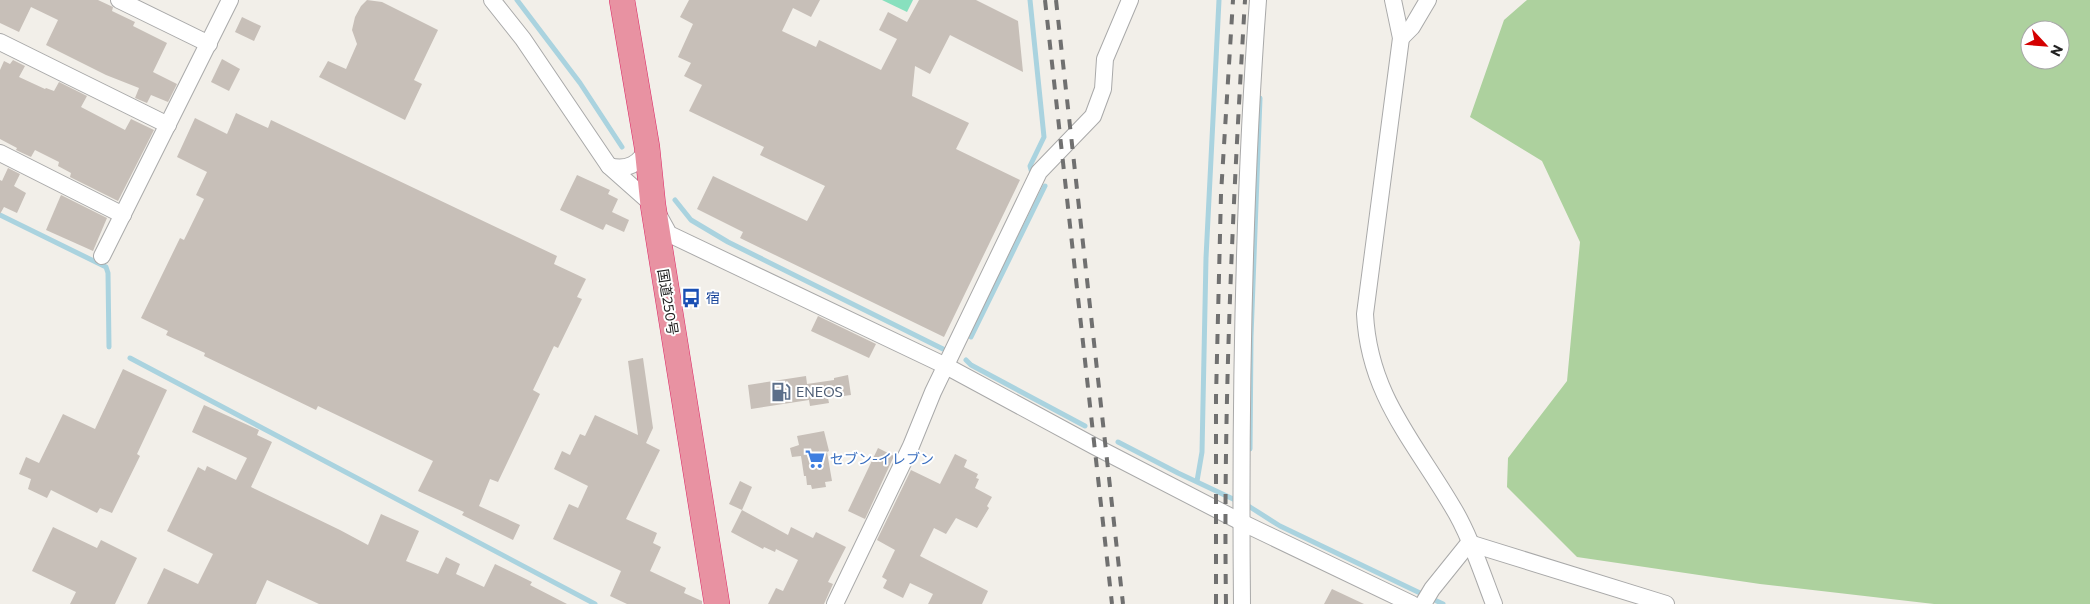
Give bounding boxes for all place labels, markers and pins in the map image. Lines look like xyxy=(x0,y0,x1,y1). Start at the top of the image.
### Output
bus stop icon: 宿 xyxy=(680,287,702,309)
place label: 宿 xyxy=(706,289,720,306)
fuel station icon: ENEOS xyxy=(770,381,792,403)
place label: ENEOS xyxy=(796,383,843,400)
supermarket icon: セブン-イレブン xyxy=(804,448,826,470)
place label: セブン-イレブン xyxy=(830,450,934,467)

